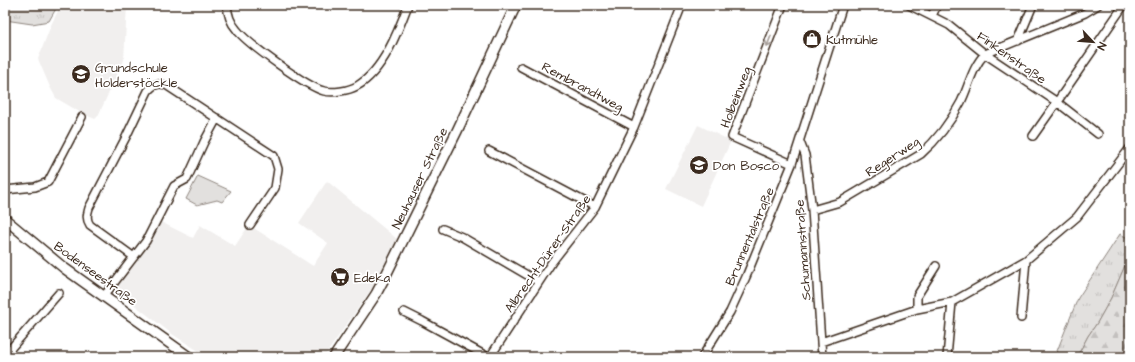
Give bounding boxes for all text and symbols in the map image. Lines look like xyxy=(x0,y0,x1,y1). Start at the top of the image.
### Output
north arrow xyxy=(1073,22,1113,62)
street label: Finkenstraße xyxy=(973,27,1050,88)
shop icon: Kutmühle xyxy=(801,28,823,50)
place label: Kutmühle xyxy=(826,31,878,49)
one-way arrow xyxy=(764,35,772,47)
text: N xyxy=(1093,40,1110,53)
street label: Rembrandtweg xyxy=(538,58,627,117)
place label: Grundschule Holderstöckle xyxy=(95,59,177,92)
school or university icon: Grundschule Holderstöckle xyxy=(70,63,92,85)
street label: Holbeinweg xyxy=(716,64,757,131)
street label: Neuhauser Straße xyxy=(387,125,452,232)
street label: Regerweg xyxy=(862,132,924,182)
school or university icon: Don Bosco xyxy=(688,154,710,176)
place label: Don Bosco xyxy=(713,157,780,175)
street label: Brunnentalstraße xyxy=(721,184,779,288)
street label: Albrecht-Dürer-Straße xyxy=(500,191,595,316)
street label: Schumannstraße xyxy=(790,199,816,301)
street label: Bodenseestraße xyxy=(50,237,141,310)
supermarket icon: Edeka xyxy=(329,266,351,288)
place label: Edeka xyxy=(354,269,390,287)

